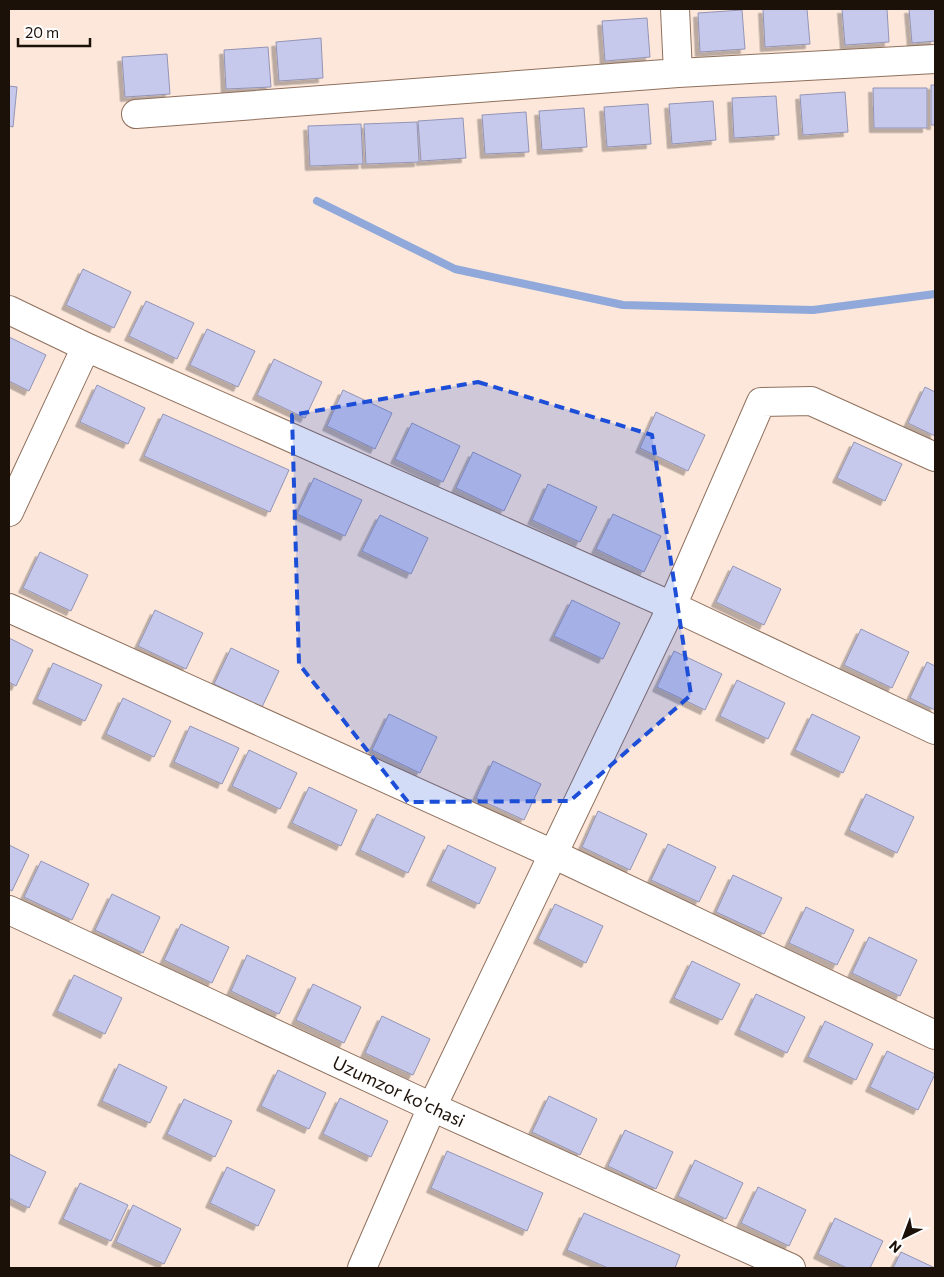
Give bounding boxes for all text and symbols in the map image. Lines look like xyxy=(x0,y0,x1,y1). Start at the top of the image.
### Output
scale bar xyxy=(18,15,90,47)
text: 20 m xyxy=(25,23,59,41)
street label: Uzumzor ko'chasi xyxy=(329,1051,469,1131)
north arrow xyxy=(879,1212,929,1262)
text: N xyxy=(885,1237,905,1257)

